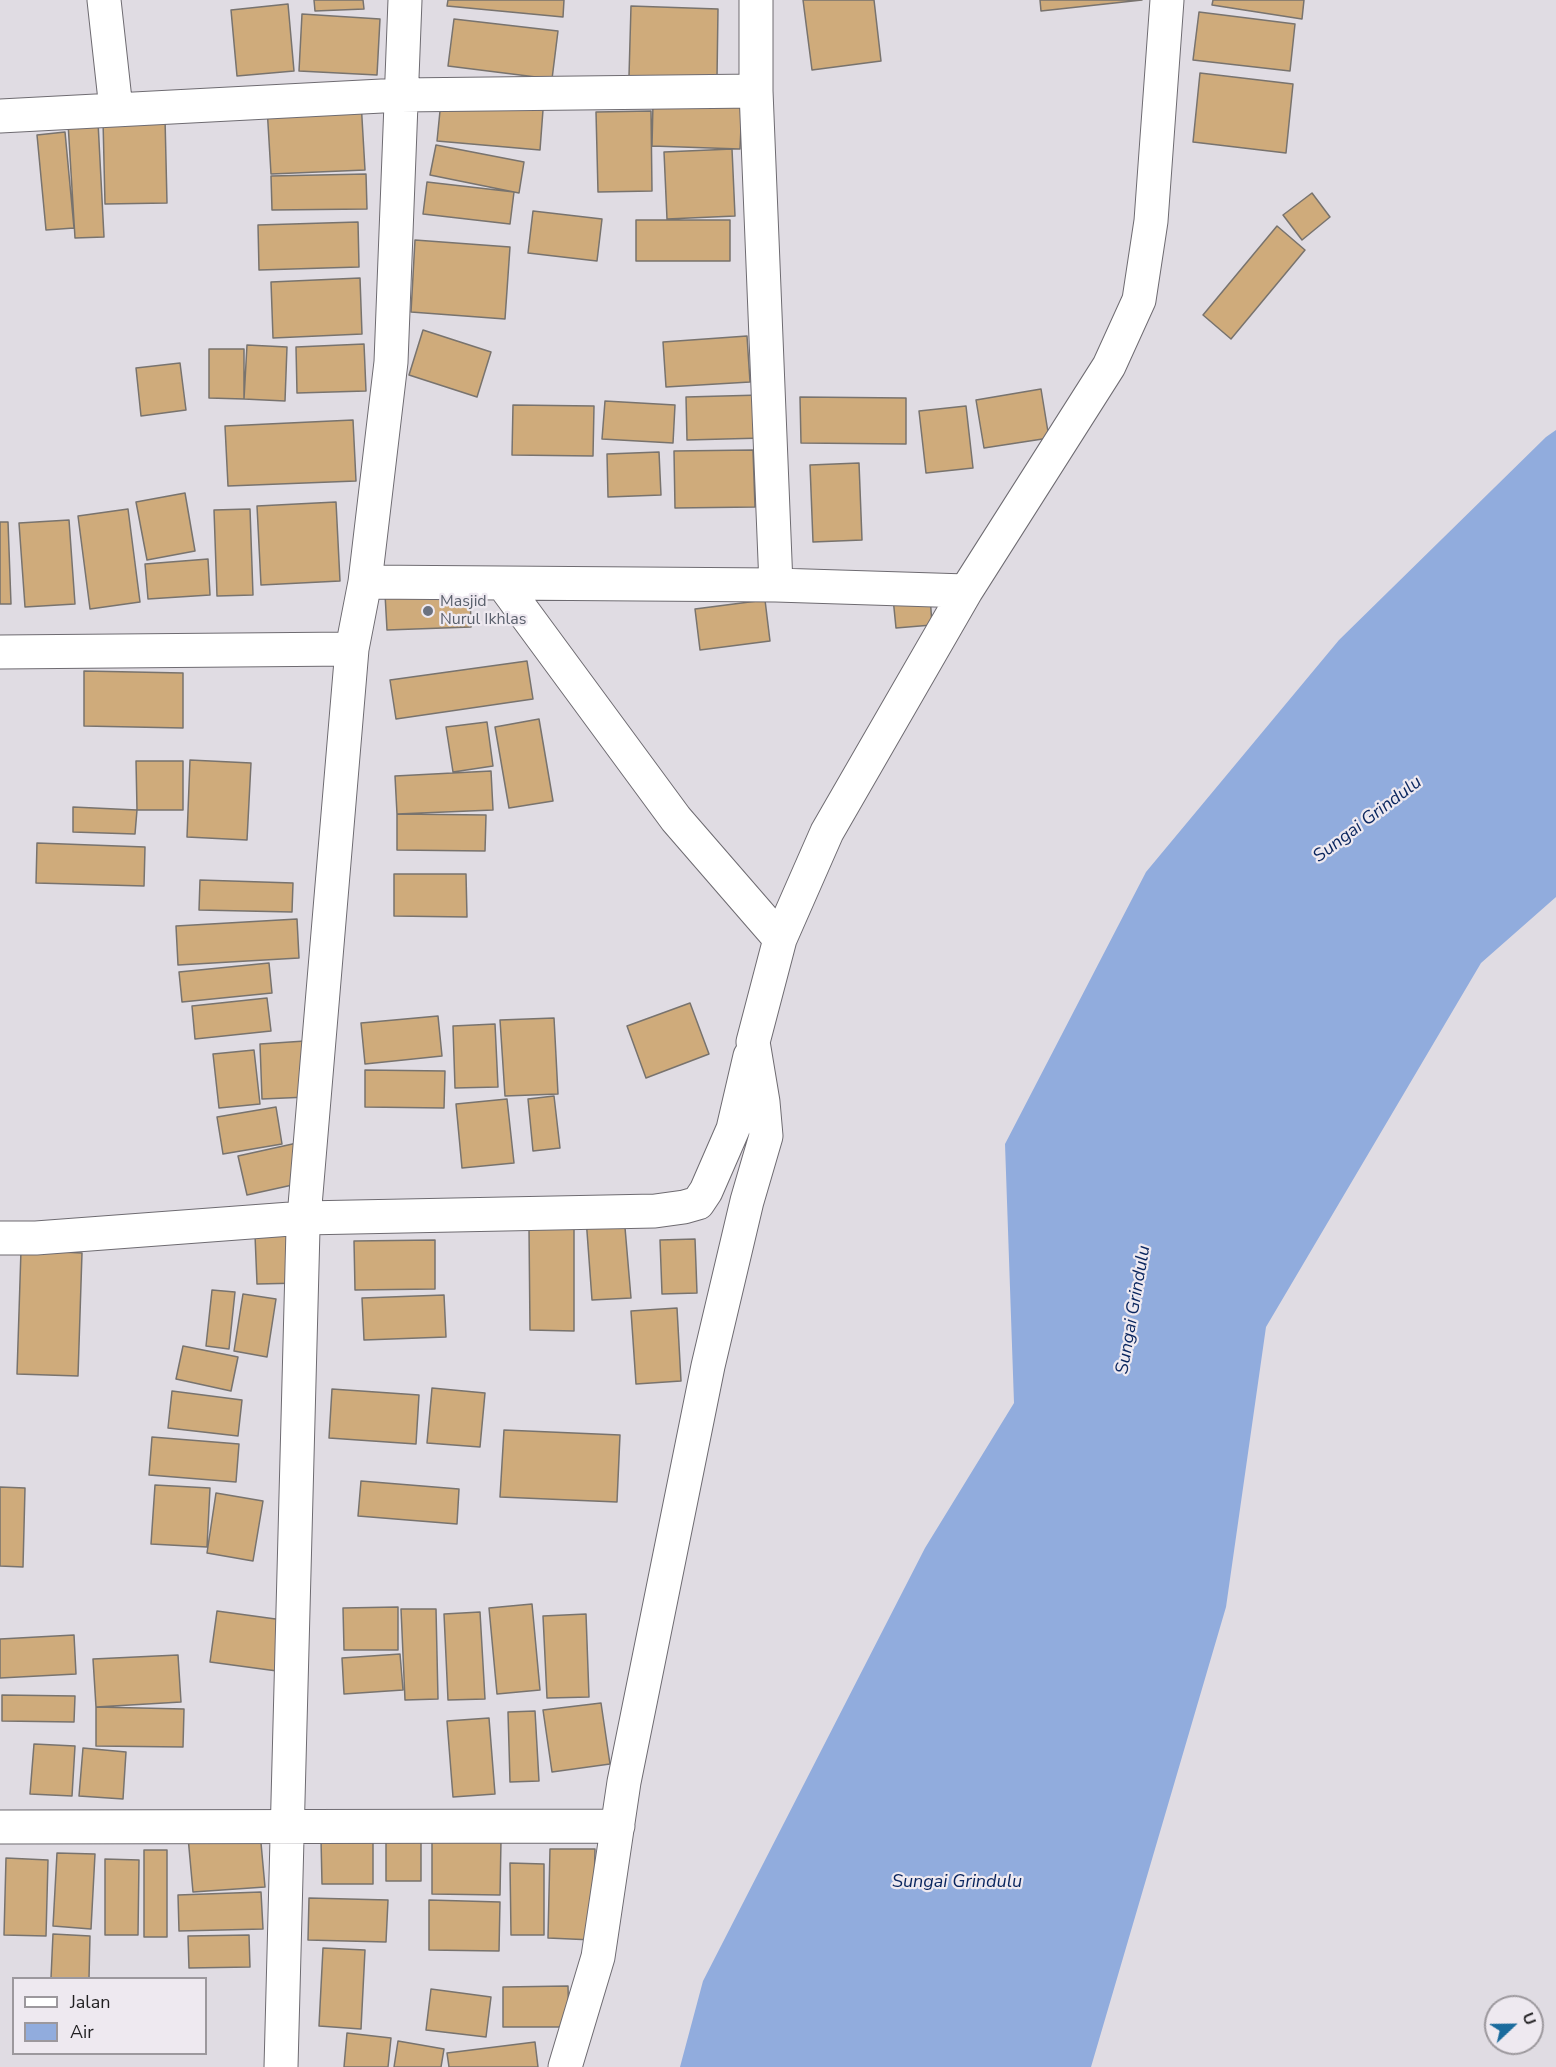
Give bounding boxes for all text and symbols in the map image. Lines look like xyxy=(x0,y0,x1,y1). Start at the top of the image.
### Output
place label: Masjid Nurul Ikhlas xyxy=(440,592,526,630)
marker: Masjid Nurul Ikhlas xyxy=(421,604,435,618)
water label: Sungai Grindulu xyxy=(1310,772,1426,868)
water label: Sungai Grindulu xyxy=(1112,1244,1156,1376)
water label: Sungai Grindulu xyxy=(892,1872,1022,1894)
legend xyxy=(12,1977,207,2055)
text: Jalan xyxy=(70,1990,110,2014)
north arrow xyxy=(1484,1995,1544,2055)
text: U xyxy=(1516,2009,1541,2029)
text: Air xyxy=(70,2020,94,2044)

